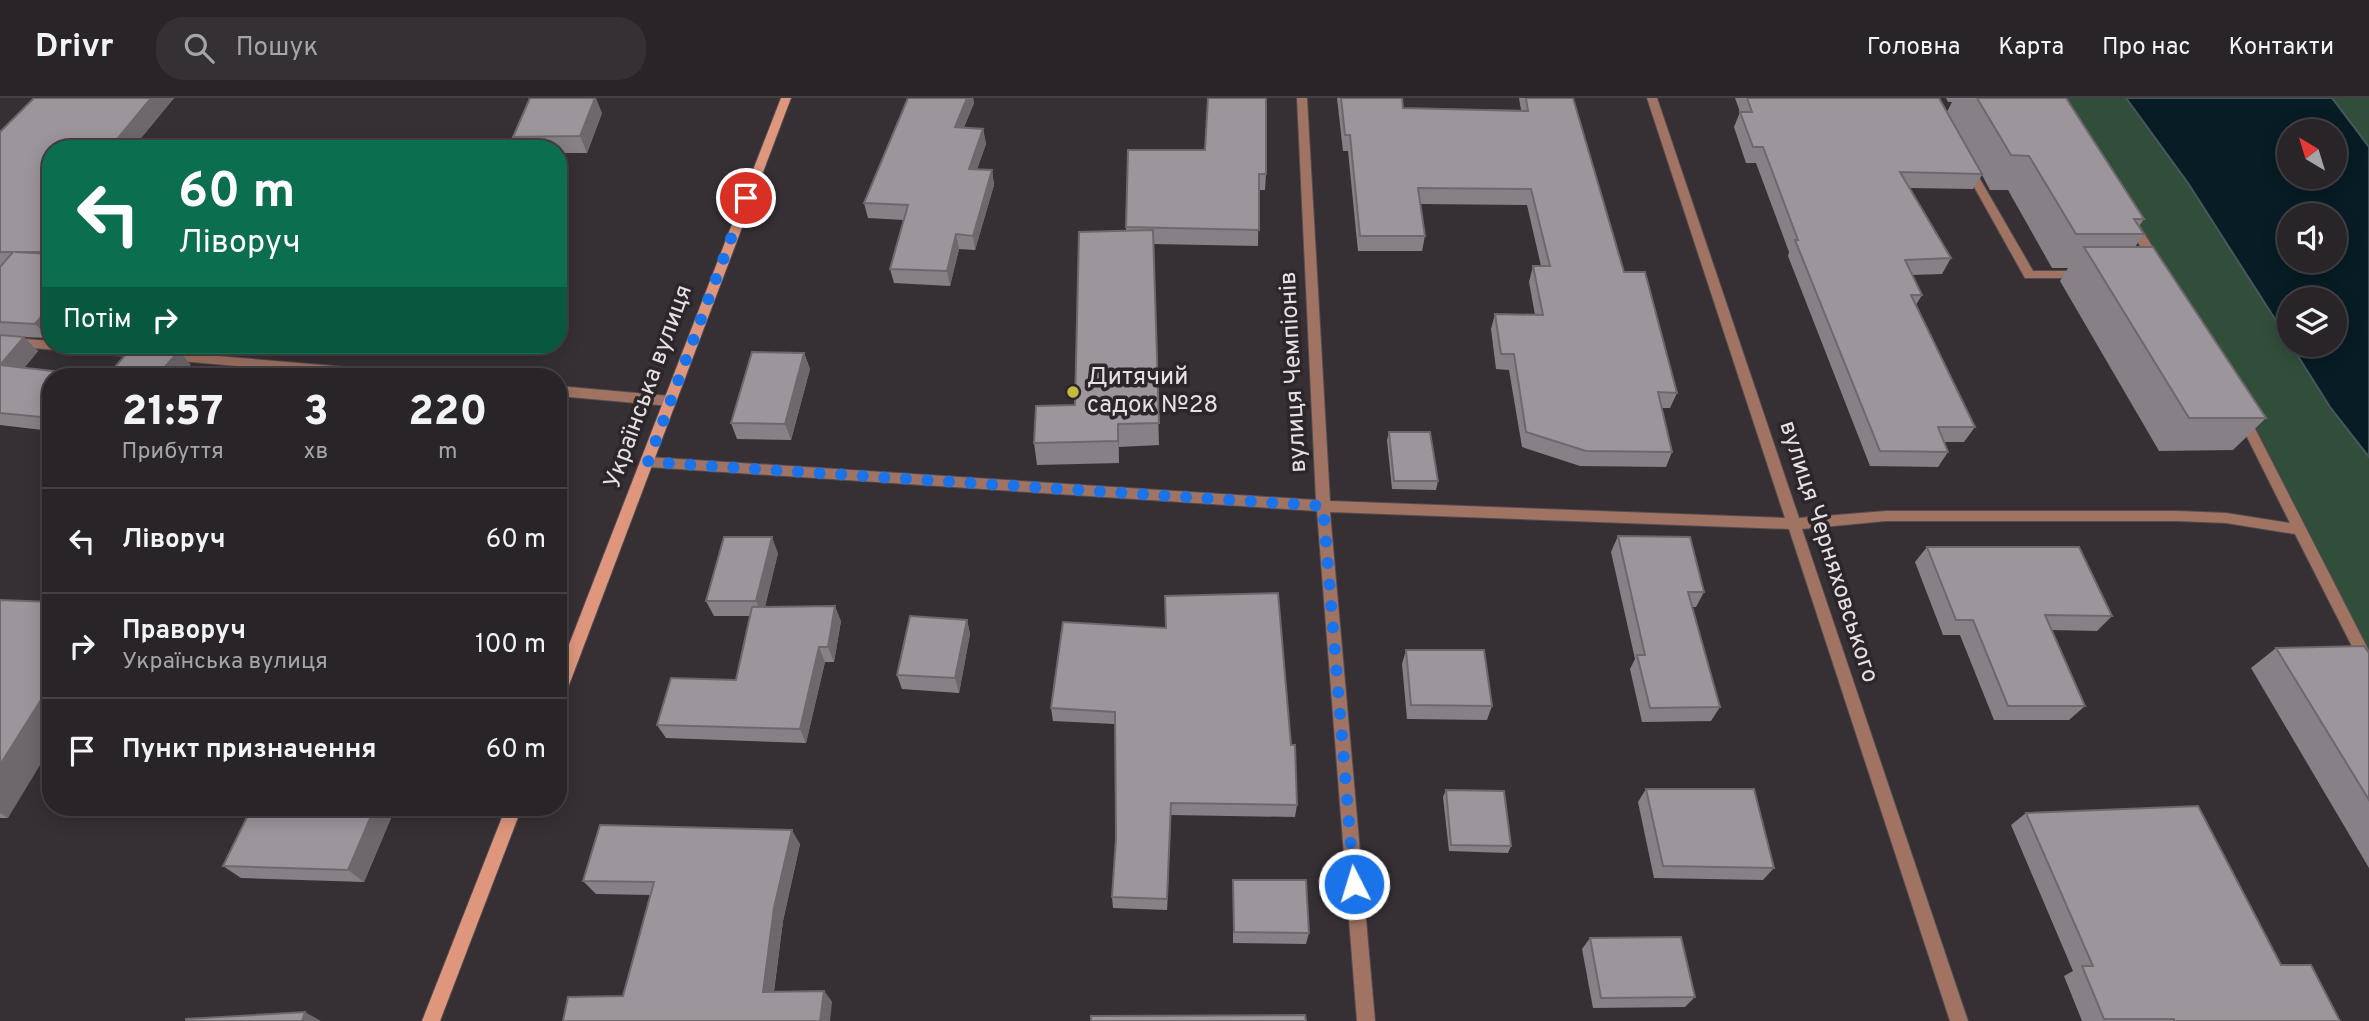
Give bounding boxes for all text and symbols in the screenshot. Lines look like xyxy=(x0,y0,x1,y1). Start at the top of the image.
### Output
search box xyxy=(156,17,646,80)
text: Drivr xyxy=(35,27,114,69)
icon: search xyxy=(180,29,218,67)
text: Пошук xyxy=(236,32,318,65)
text: Головна xyxy=(1867,33,1960,63)
text: Карта xyxy=(1998,33,2064,63)
text: Про нас xyxy=(2102,33,2190,63)
text: Контакти xyxy=(2228,33,2334,63)
north arrow xyxy=(2277,119,2347,189)
map controls xyxy=(2277,119,2347,357)
text: 60 m xyxy=(178,163,296,225)
icon: left xyxy=(63,168,154,259)
pin xyxy=(716,168,776,228)
icon: arrive xyxy=(727,179,765,217)
button: sound xyxy=(2277,203,2347,273)
text: Ліворуч xyxy=(178,224,301,264)
street label: вулиця Чемпіонів xyxy=(1274,271,1314,473)
street label: Українська вулиця xyxy=(598,281,700,493)
button: layers xyxy=(2277,287,2347,357)
icon: right xyxy=(146,301,184,339)
text: Потім xyxy=(63,304,132,337)
place label: Дитячий садок №28 xyxy=(1087,363,1218,421)
marker: Дитячий садок №28 xyxy=(1065,384,1081,400)
text: 21:57 xyxy=(122,387,224,440)
text: 3 xyxy=(303,387,329,440)
text: 220 xyxy=(408,387,487,440)
street label: вулиця Черняховського xyxy=(1771,417,1885,687)
text: Прибуття xyxy=(122,438,224,467)
text: хв xyxy=(304,438,328,467)
text: m xyxy=(438,438,458,467)
icon: left xyxy=(63,522,101,560)
text: Ліворуч xyxy=(122,524,225,557)
text: 60 m xyxy=(486,524,546,557)
text: Праворуч xyxy=(122,615,246,648)
icon: right xyxy=(63,627,101,665)
text: 100 m xyxy=(475,629,546,662)
text: Українська вулиця xyxy=(122,648,328,677)
icon: arrive xyxy=(63,732,101,770)
text: Пункт призначення xyxy=(122,734,376,767)
text: 60 m xyxy=(486,734,546,767)
position arrow xyxy=(1317,847,1391,921)

